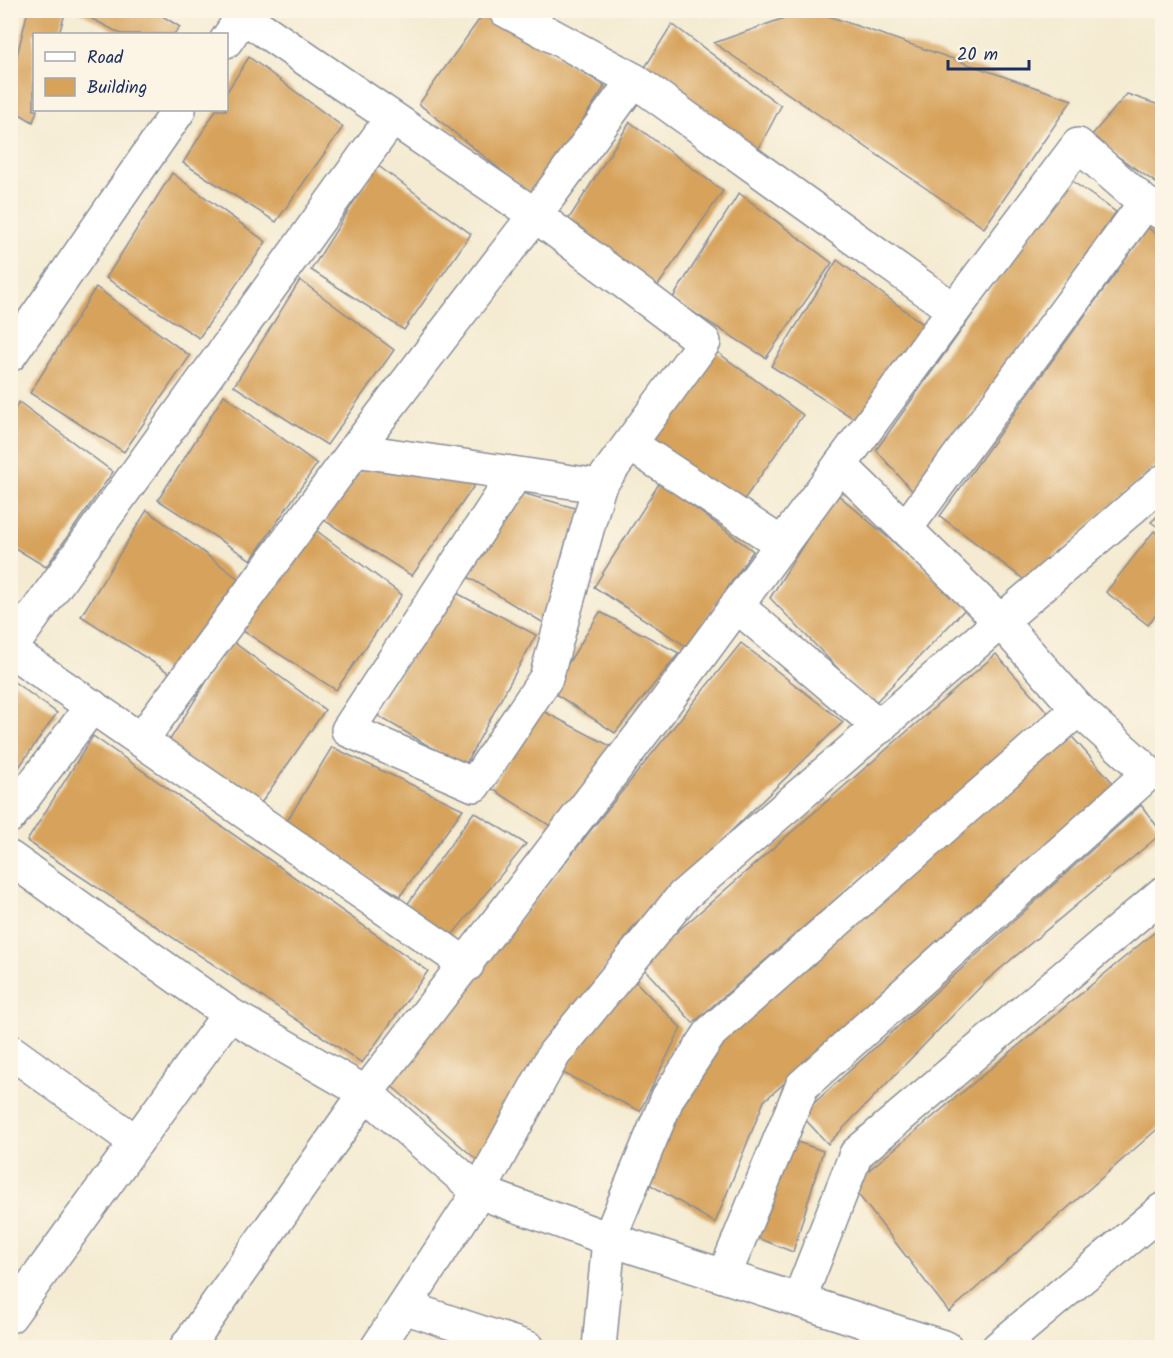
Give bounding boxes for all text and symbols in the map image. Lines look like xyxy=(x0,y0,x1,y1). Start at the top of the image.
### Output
legend xyxy=(33,33,228,111)
scale bar xyxy=(948,33,1029,71)
text: 20 m xyxy=(957,41,998,70)
text: Road xyxy=(87,44,124,73)
text: Building xyxy=(87,74,147,103)

